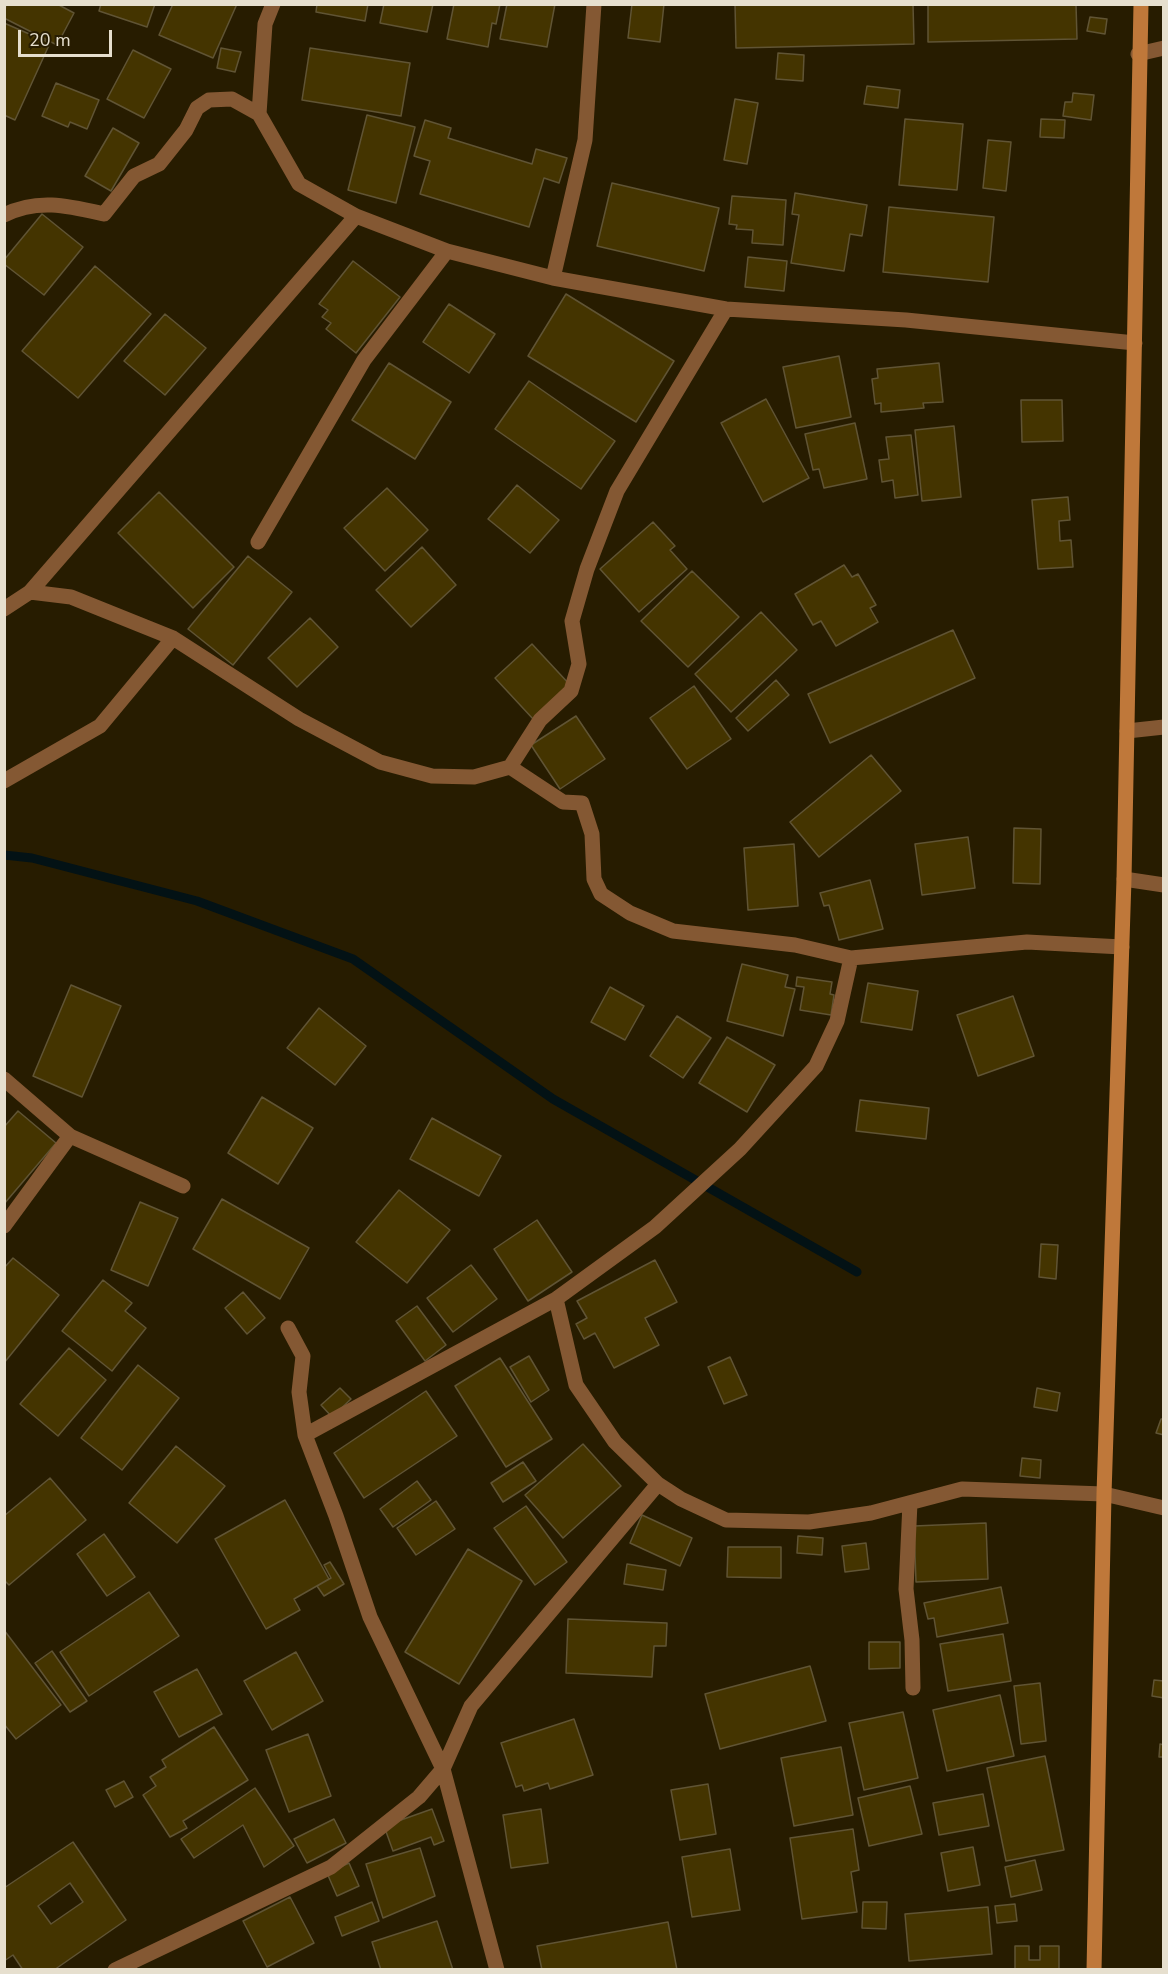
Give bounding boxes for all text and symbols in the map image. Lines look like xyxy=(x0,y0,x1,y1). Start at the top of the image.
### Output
scale bar xyxy=(21,18,116,56)
text: 20 m xyxy=(29,28,71,52)

